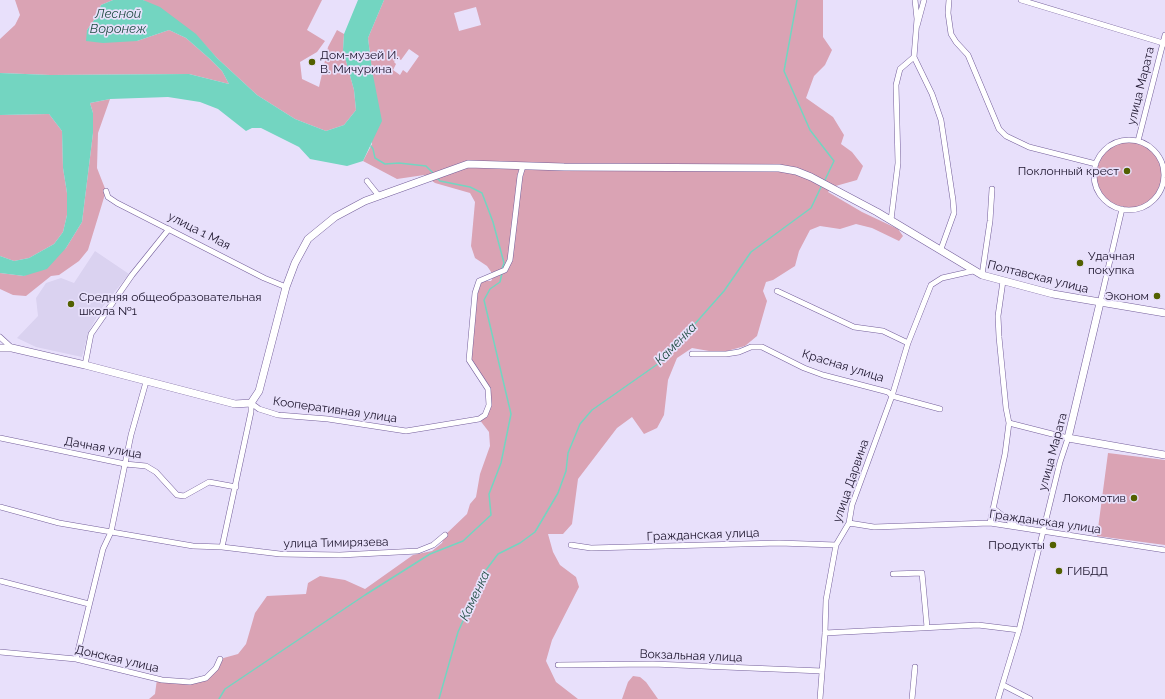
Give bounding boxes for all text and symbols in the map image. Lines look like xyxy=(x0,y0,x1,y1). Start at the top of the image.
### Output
water label: Лесной Воронеж xyxy=(90,6,146,37)
street label: улица Марата xyxy=(1124,45,1158,127)
place label: Дом-музей И. В. Мичурина xyxy=(320,48,399,76)
marker: Дом-музей И. В. Мичурина xyxy=(307,57,317,67)
place label: Поклонный крест xyxy=(1018,164,1119,178)
marker: Поклонный крест xyxy=(1122,166,1132,176)
street label: улица 1 Мая xyxy=(165,209,233,253)
place label: Удачная покупка xyxy=(1088,249,1135,277)
street label: Полтавская улица xyxy=(986,257,1090,297)
marker: Удачная покупка xyxy=(1075,258,1085,268)
place label: Эконом xyxy=(1105,289,1149,303)
place label: Средняя общеобразовательная школа №1 xyxy=(79,290,262,318)
marker: Эконом xyxy=(1152,291,1162,301)
marker: Средняя общеобразовательная школа №1 xyxy=(66,299,76,309)
water label: Каменка xyxy=(652,319,700,369)
street label: Красная улица xyxy=(800,347,886,385)
street label: Кооперативная улица xyxy=(272,394,398,426)
street label: улица Марата xyxy=(1036,411,1070,493)
street label: Дачная улица xyxy=(63,434,143,462)
street label: улица Дарвина xyxy=(830,438,872,524)
place label: Локомотив xyxy=(1062,491,1126,505)
marker: Локомотив xyxy=(1129,493,1139,503)
street label: Гражданская улица xyxy=(988,507,1102,537)
street label: Гражданская улица xyxy=(646,526,760,544)
street label: улица Тимирязева xyxy=(283,535,389,551)
place label: Продукты xyxy=(988,538,1045,552)
marker: Продукты xyxy=(1048,540,1058,550)
place label: ГИБДД xyxy=(1067,564,1108,578)
marker: ГИБДД xyxy=(1054,566,1064,576)
water label: Каменка xyxy=(457,569,493,623)
street label: Донская улица xyxy=(74,642,160,676)
street label: Вокзальная улица xyxy=(639,647,743,665)

